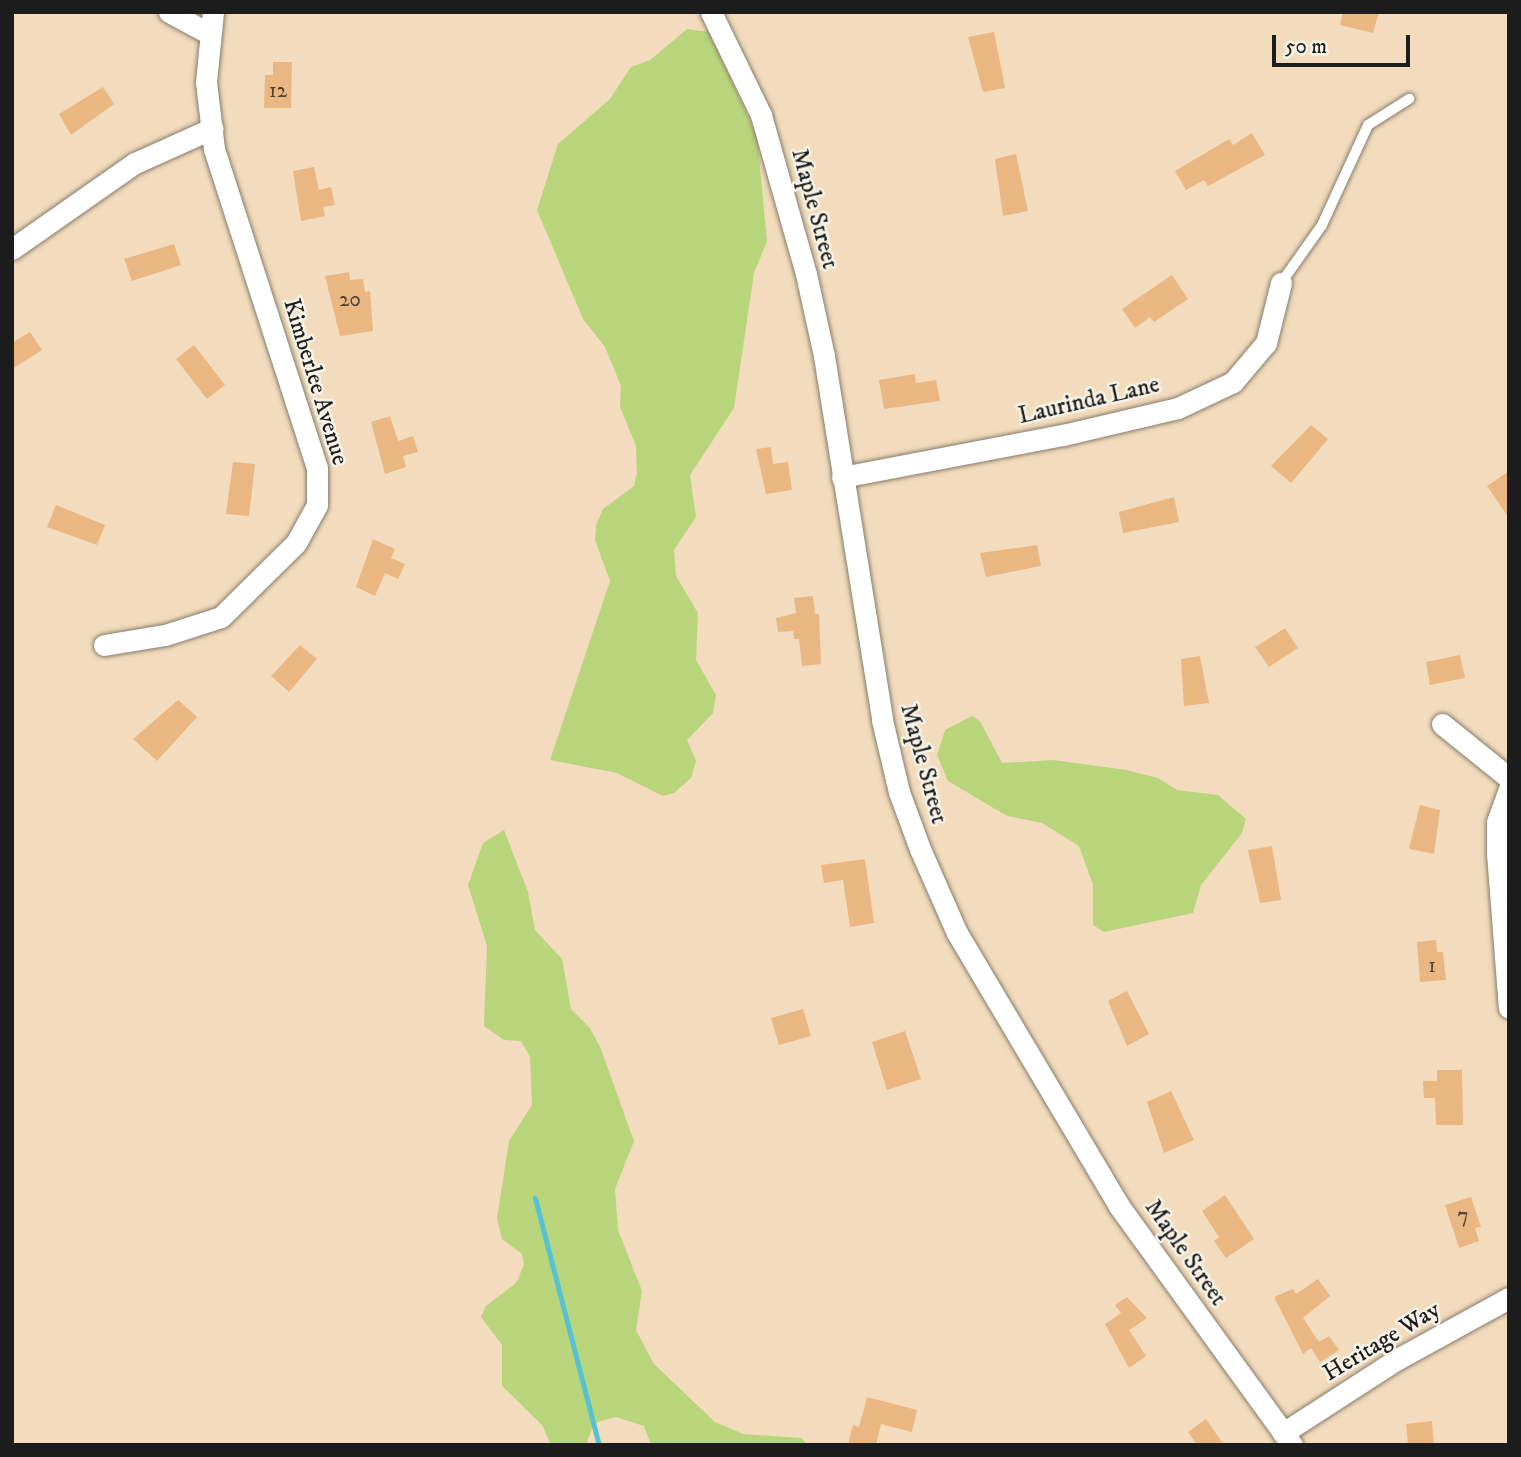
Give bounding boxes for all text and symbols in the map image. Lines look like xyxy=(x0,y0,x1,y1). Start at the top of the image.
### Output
scale bar xyxy=(1276,21,1414,65)
text: 50 m xyxy=(1285,34,1327,60)
house number: 12 xyxy=(269,78,287,104)
street label: Maple Street xyxy=(784,146,844,272)
house number: 20 xyxy=(339,287,361,313)
street label: Kimberlee Avenue xyxy=(276,295,354,469)
street label: Laurinda Lane xyxy=(1016,371,1162,431)
street label: Maple Street xyxy=(893,701,953,827)
house number: 1 xyxy=(1428,953,1436,979)
street label: Maple Street xyxy=(1138,1194,1232,1312)
house number: 7 xyxy=(1457,1203,1469,1229)
street label: Heritage Way xyxy=(1318,1296,1446,1388)

